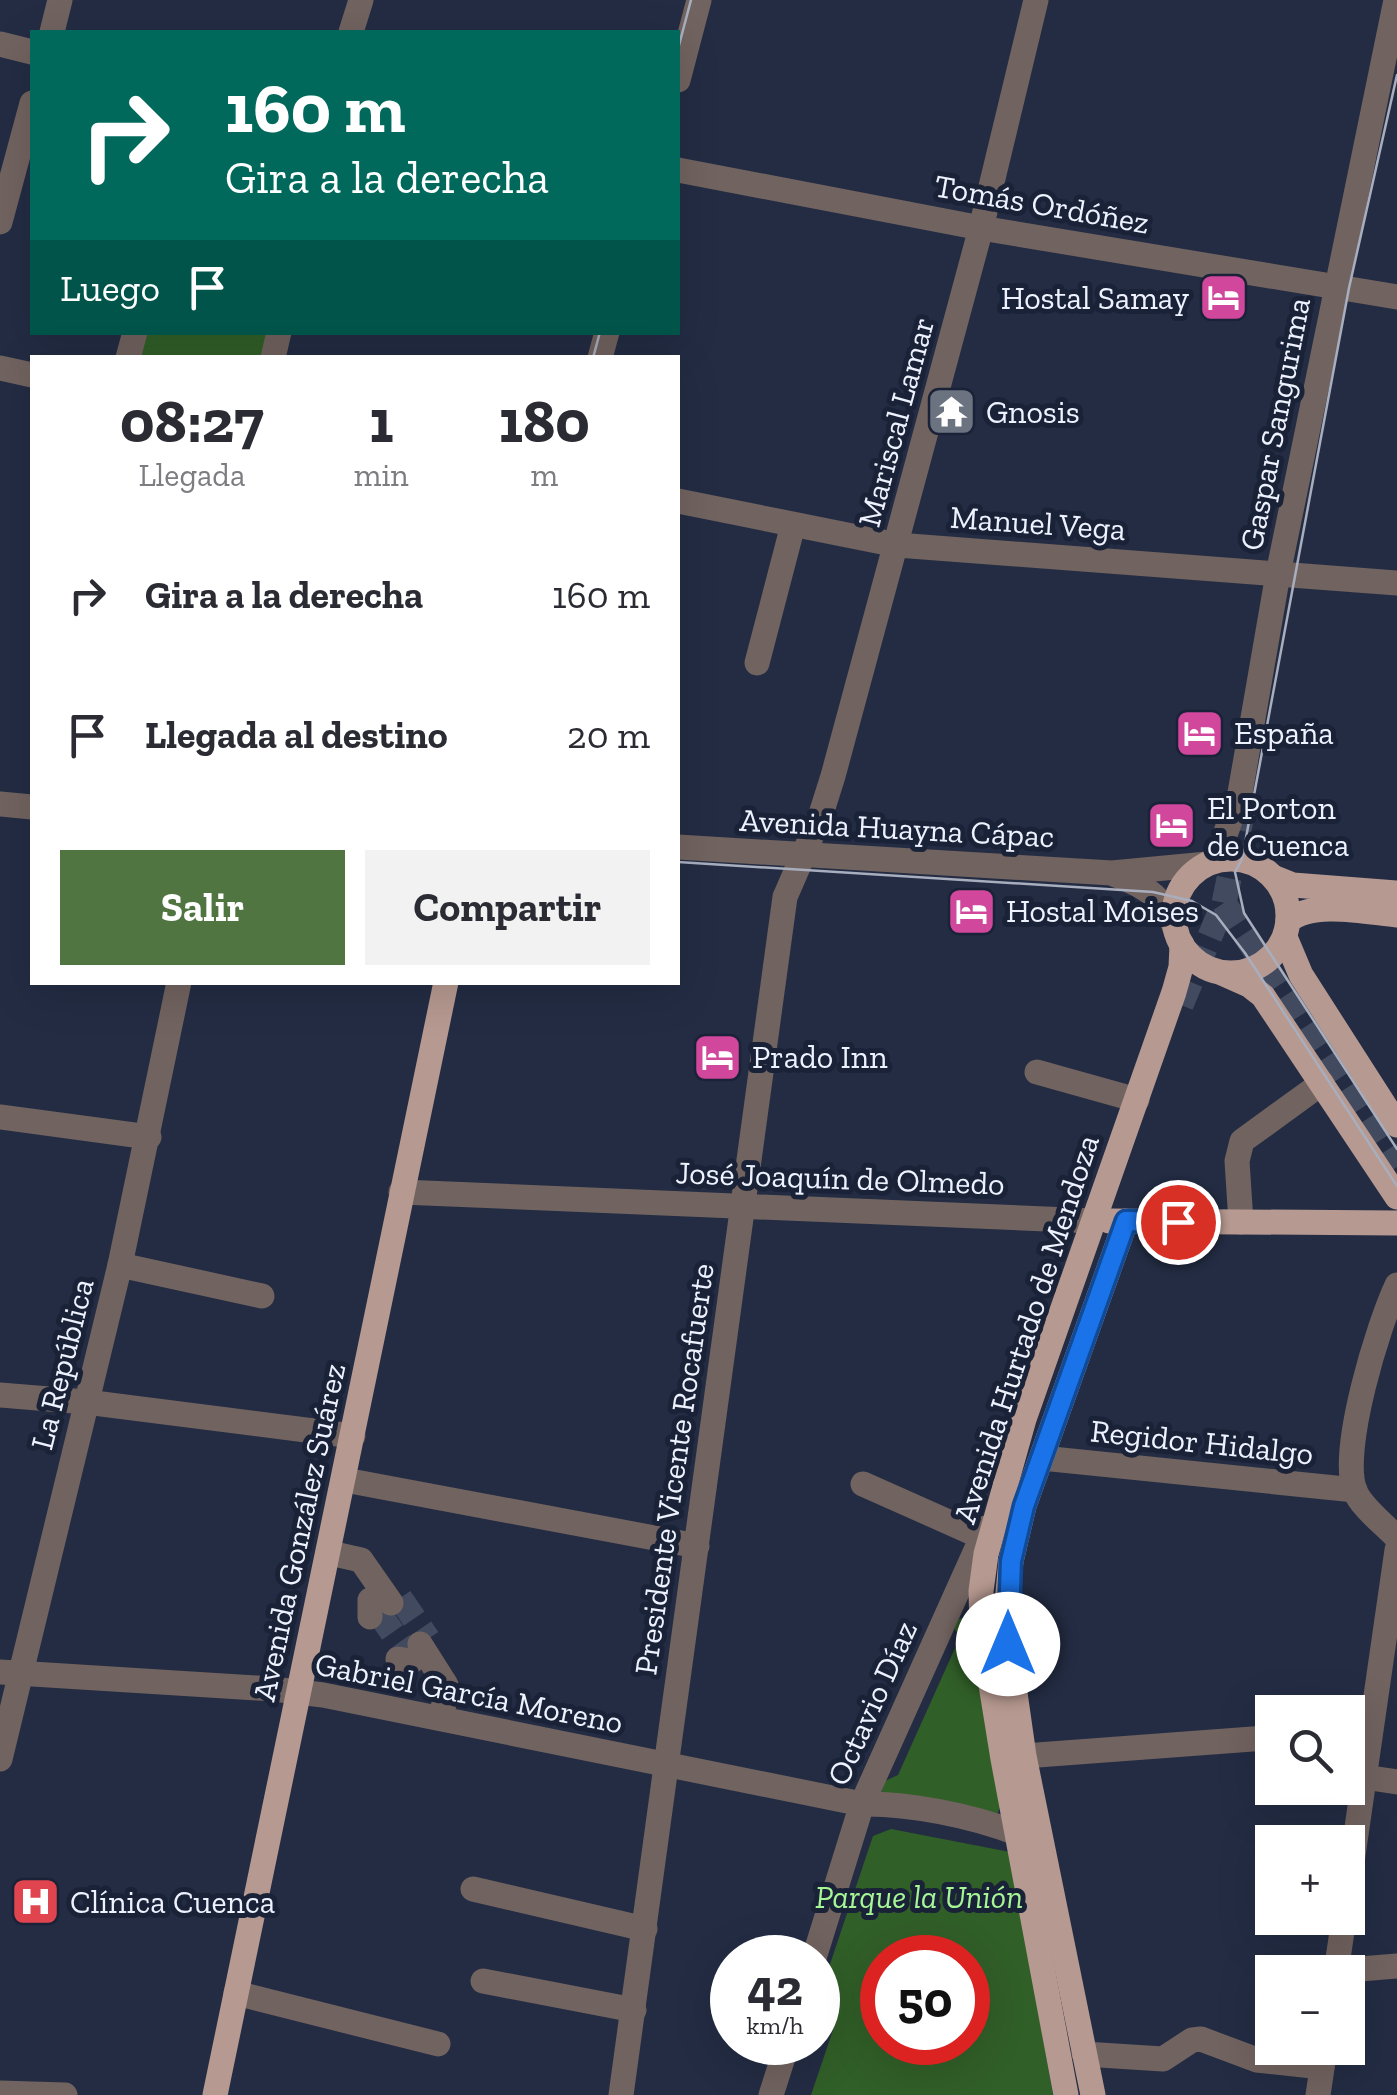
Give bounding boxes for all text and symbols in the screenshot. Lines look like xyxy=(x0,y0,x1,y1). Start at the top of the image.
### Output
text: 160 m xyxy=(225,66,406,150)
icon: right xyxy=(60,70,190,200)
text: Gira a la derecha xyxy=(225,151,549,205)
street label: Tomás Ordóñez xyxy=(932,166,1152,242)
icon: arrive xyxy=(180,260,235,315)
text: Luego xyxy=(60,265,160,311)
hotel icon: Hostal Samay xyxy=(1198,272,1250,324)
place label: Hostal Samay xyxy=(1001,279,1190,317)
street label: Gaspar Sangurima xyxy=(1232,294,1318,554)
street label: Mariscal Lamar xyxy=(850,313,942,531)
text: 08:27 xyxy=(120,385,264,457)
text: 1 xyxy=(369,385,393,457)
text: 180 xyxy=(499,385,590,457)
temple icon: Gnosis xyxy=(925,386,977,438)
place label: Gnosis xyxy=(986,393,1080,431)
text: Llegada xyxy=(138,456,245,494)
text: min xyxy=(354,456,409,494)
text: m xyxy=(531,456,558,494)
street label: Manuel Vega xyxy=(949,498,1127,548)
icon: right xyxy=(60,568,115,623)
text: Gira a la derecha xyxy=(145,572,423,618)
text: 160 m xyxy=(552,572,650,618)
hotel icon: España xyxy=(1173,707,1225,759)
icon: arrive xyxy=(60,708,115,763)
text: Llegada al destino xyxy=(145,712,448,758)
text: 20 m xyxy=(567,712,650,758)
place label: España xyxy=(1234,714,1334,752)
place label: El Porton de Cuenca xyxy=(1207,789,1349,864)
hotel icon: El Porton de Cuenca xyxy=(1146,800,1198,852)
street label: Avenida Huayna Cápac xyxy=(739,801,1055,855)
button: Salir xyxy=(60,850,345,965)
button: Compartir xyxy=(365,850,650,965)
hotel icon: Hostal Moises xyxy=(945,885,997,937)
place label: Hostal Moises xyxy=(1006,892,1199,930)
hotel icon: Prado Inn xyxy=(691,1031,743,1083)
place label: Prado Inn xyxy=(752,1038,888,1076)
street label: Avenida Hurtado de Mendoza xyxy=(945,1130,1107,1528)
street label: José Joaquín de Olmedo xyxy=(675,1153,1005,1203)
pin xyxy=(1136,1180,1221,1265)
icon: arrive xyxy=(1151,1195,1206,1250)
street label: Presidente Vicente Rocafuerte xyxy=(626,1261,722,1677)
street label: La República xyxy=(22,1275,102,1453)
street label: Avenida González Suárez xyxy=(245,1360,353,1704)
street label: Regidor Hidalgo xyxy=(1089,1411,1315,1473)
position arrow xyxy=(956,1592,1060,1696)
street label: Octavio Díaz xyxy=(819,1615,925,1791)
street label: Gabriel García Moreno xyxy=(312,1645,626,1741)
map controls xyxy=(1255,1695,1365,2065)
button: search xyxy=(1255,1695,1365,1805)
button: + xyxy=(1255,1825,1365,1935)
hospital icon: Clínica Cuenca xyxy=(9,1876,61,1928)
park label: Parque la Unión xyxy=(815,1878,1023,1916)
place label: Clínica Cuenca xyxy=(70,1883,275,1921)
speed limit sign: 50 xyxy=(860,1935,990,2065)
button: − xyxy=(1255,1955,1365,2065)
text: 42 xyxy=(747,1958,803,2018)
text: km/h xyxy=(746,2010,804,2040)

